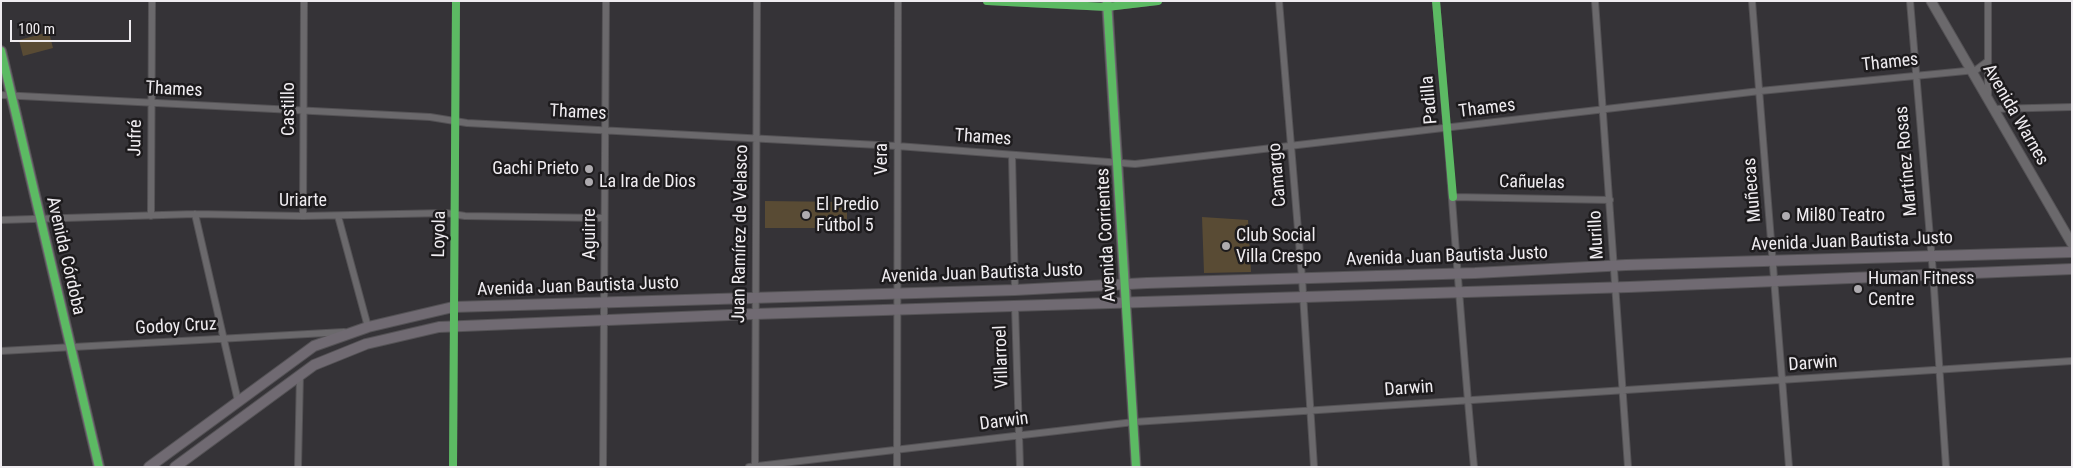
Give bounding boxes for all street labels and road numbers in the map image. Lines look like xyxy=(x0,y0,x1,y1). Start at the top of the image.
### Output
street label: Thames xyxy=(1861,49,1919,77)
street label: Avenida Warnes xyxy=(1977,61,2053,169)
street label: Padilla xyxy=(1417,75,1443,125)
street label: Thames xyxy=(145,78,203,102)
street label: Castillo xyxy=(278,82,300,136)
street label: Thames xyxy=(1457,95,1517,123)
street label: Thames xyxy=(549,101,607,125)
street label: Martínez Rosas xyxy=(1891,105,1923,217)
street label: Jufré xyxy=(125,119,147,157)
street label: Thames xyxy=(954,125,1012,151)
street label: Camargo xyxy=(1264,142,1292,208)
street label: Vera xyxy=(871,143,893,175)
street label: Juan Ramírez de Velasco xyxy=(729,145,753,323)
street label: Muñecas xyxy=(1739,157,1767,223)
street label: Avenida Corrientes xyxy=(1093,168,1121,302)
street label: Cañuelas xyxy=(1499,172,1565,194)
street label: Uriarte xyxy=(279,190,327,212)
street label: Avenida Córdoba xyxy=(41,195,89,317)
street label: Aguirre xyxy=(579,208,601,260)
street label: Murillo xyxy=(1585,210,1609,260)
street label: Loyola xyxy=(429,211,451,257)
street label: Avenida Juan Bautista Justo xyxy=(1751,228,1953,256)
street label: Avenida Juan Bautista Justo xyxy=(1346,243,1548,271)
street label: Avenida Juan Bautista Justo xyxy=(881,260,1083,288)
street label: Avenida Juan Bautista Justo xyxy=(477,273,679,301)
street label: Godoy Cruz xyxy=(135,314,217,340)
street label: Villarroel xyxy=(990,325,1014,389)
street label: Darwin xyxy=(1788,352,1838,376)
street label: Darwin xyxy=(1384,377,1434,401)
street label: Darwin xyxy=(978,408,1030,436)

